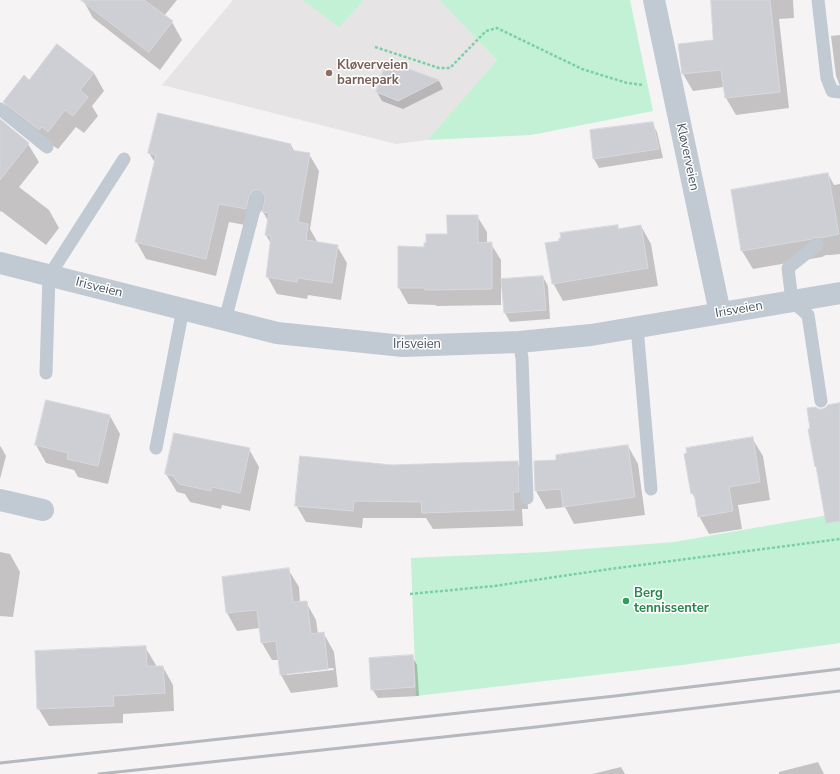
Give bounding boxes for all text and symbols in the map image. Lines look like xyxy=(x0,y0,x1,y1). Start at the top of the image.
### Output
place label: Kløverveien barnepark xyxy=(337,58,408,89)
marker: Kløverveien barnepark xyxy=(324,68,334,78)
street label: Kløverveien xyxy=(672,122,702,192)
street label: Irisveien xyxy=(74,275,124,301)
street label: Irisveien xyxy=(714,298,764,322)
street label: Irisveien xyxy=(393,337,441,353)
place label: Berg tennissenter xyxy=(634,586,709,617)
marker: Berg tennissenter xyxy=(621,596,631,606)

